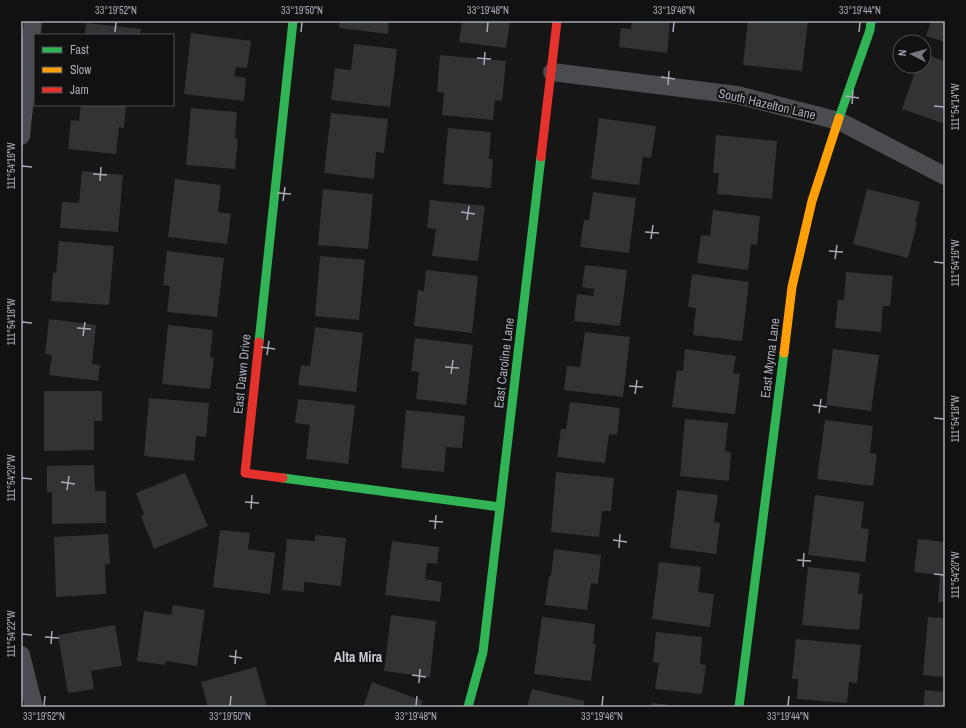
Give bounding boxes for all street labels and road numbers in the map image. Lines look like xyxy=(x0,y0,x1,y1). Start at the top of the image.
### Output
street label: South Hazelton Lane xyxy=(717,85,817,123)
street label: East Caroline Lane xyxy=(490,317,518,409)
street label: East Myrna Lane xyxy=(757,317,783,399)
street label: East Dawn Drive xyxy=(229,333,255,415)

